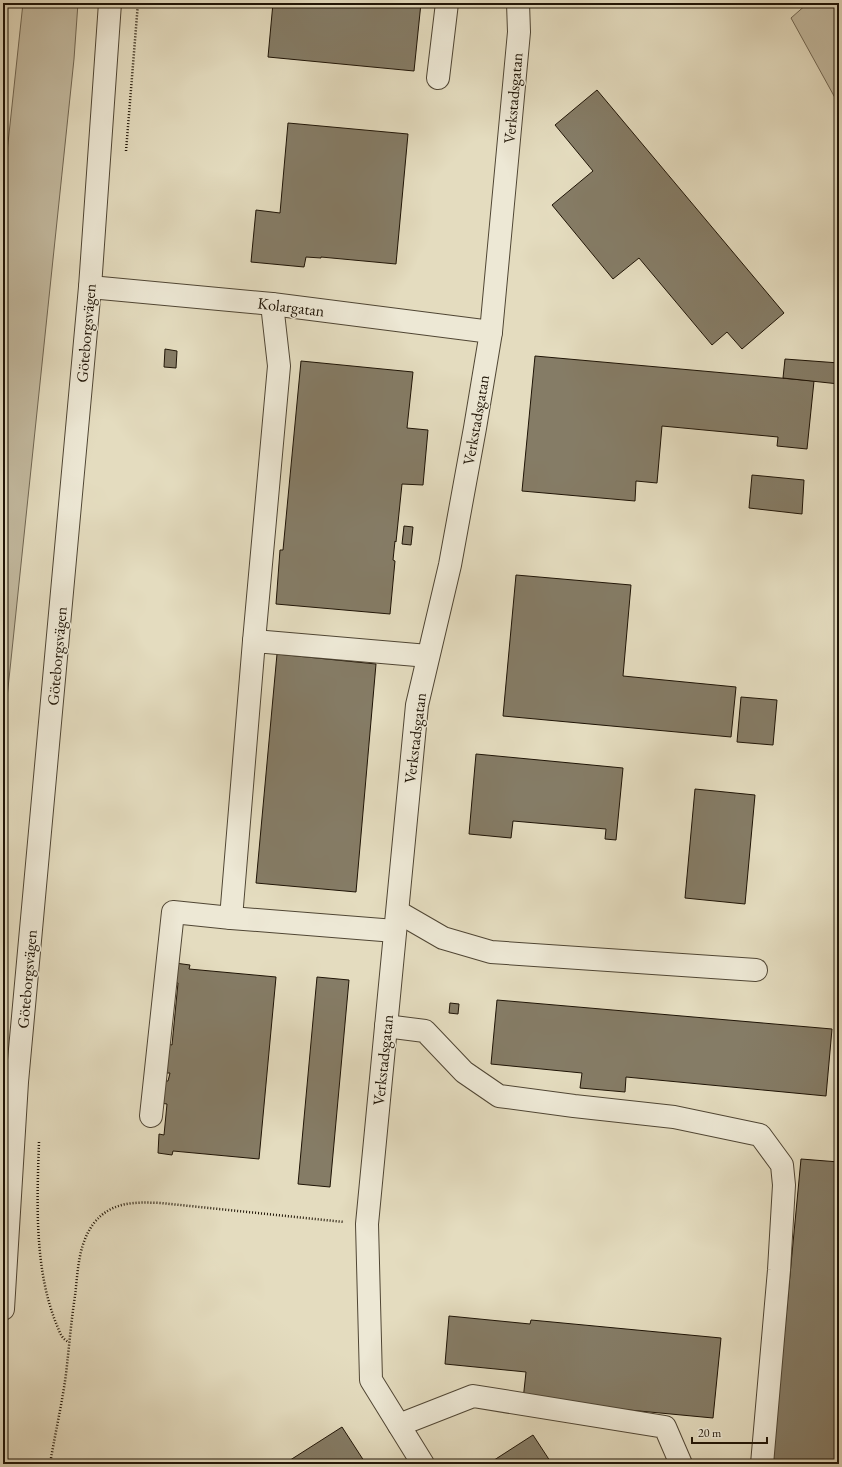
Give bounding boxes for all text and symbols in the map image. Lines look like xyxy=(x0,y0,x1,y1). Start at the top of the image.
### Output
street label: Verkstadsgatan xyxy=(499,51,527,144)
street label: Göteborgsvägen xyxy=(71,282,101,383)
street label: Kolargatan xyxy=(256,292,326,322)
street label: Verkstadsgatan xyxy=(458,373,494,467)
street label: Göteborgsvägen xyxy=(42,605,72,706)
street label: Verkstadsgatan xyxy=(399,691,431,785)
street label: Göteborgsvägen xyxy=(12,928,42,1029)
street label: Verkstadsgatan xyxy=(368,1013,398,1106)
scale bar xyxy=(692,1419,767,1445)
text: 20 m xyxy=(698,1425,722,1441)

